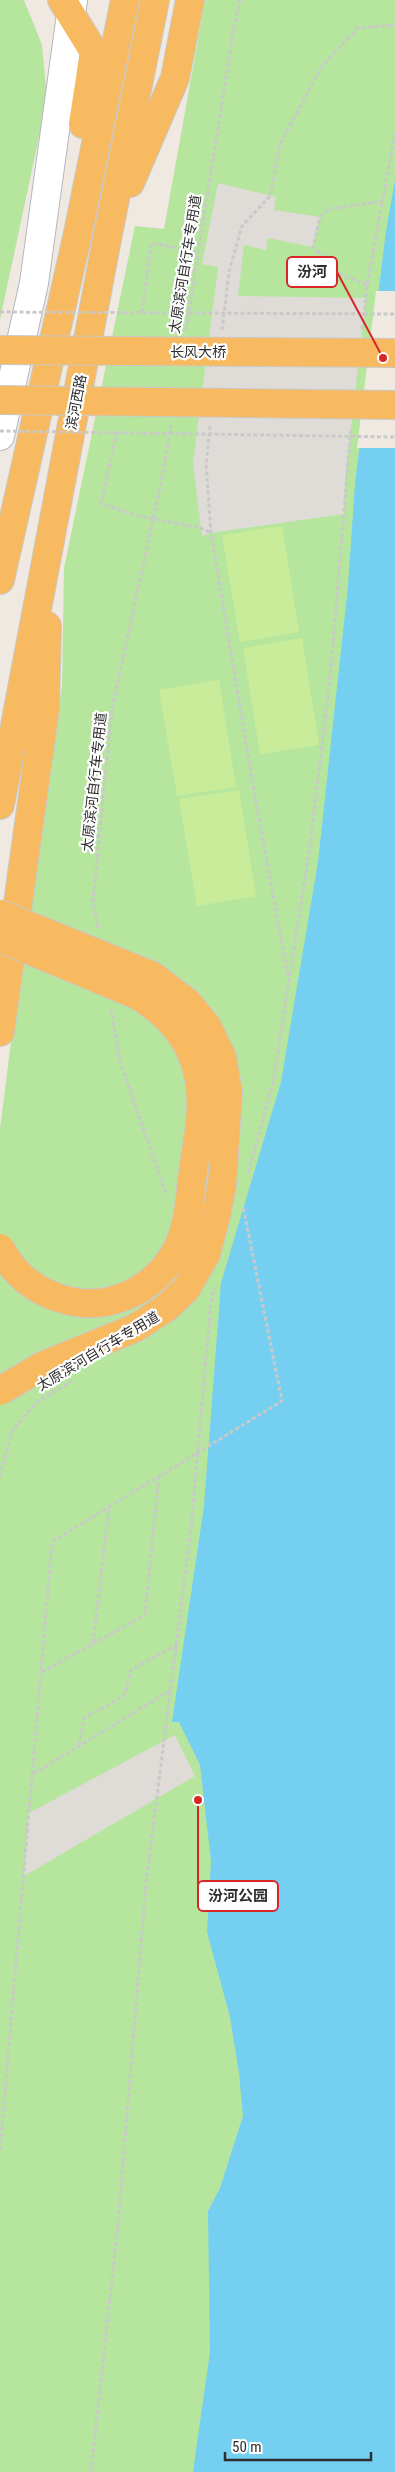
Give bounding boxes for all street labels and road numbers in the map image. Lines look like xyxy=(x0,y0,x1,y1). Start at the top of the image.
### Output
street label: 太原滨河自行车专用道 xyxy=(166,194,204,334)
street label: 长风大桥 xyxy=(170,344,226,360)
street label: 滨河西路 xyxy=(63,373,89,431)
street label: 太原滨河自行车专用道 xyxy=(79,712,109,852)
street label: 太原滨河自行车专用道 xyxy=(34,1308,162,1394)

